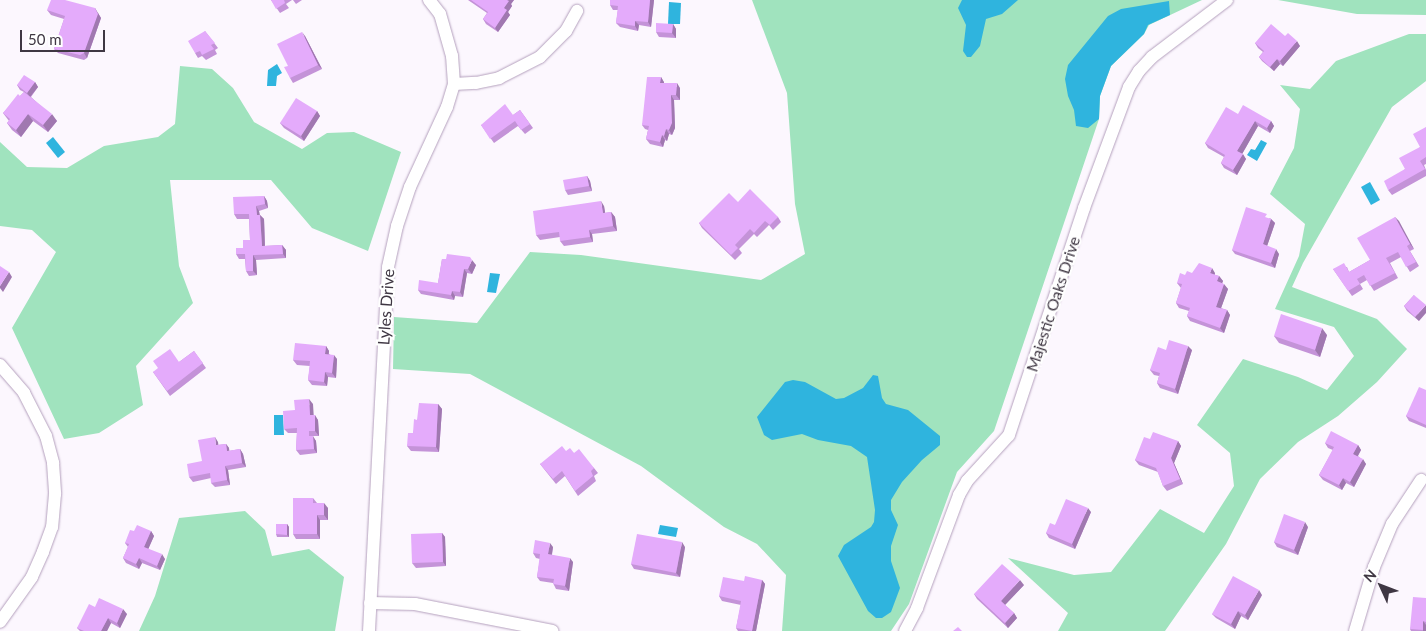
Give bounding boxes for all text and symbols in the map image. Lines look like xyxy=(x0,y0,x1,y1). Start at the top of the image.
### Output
scale bar xyxy=(22,20,108,52)
text: 50 m xyxy=(28,30,62,48)
street label: Majestic Oaks Drive xyxy=(1022,234,1084,374)
street label: Lyles Drive xyxy=(374,268,398,346)
north arrow xyxy=(1356,561,1406,611)
text: N xyxy=(1360,566,1380,585)

